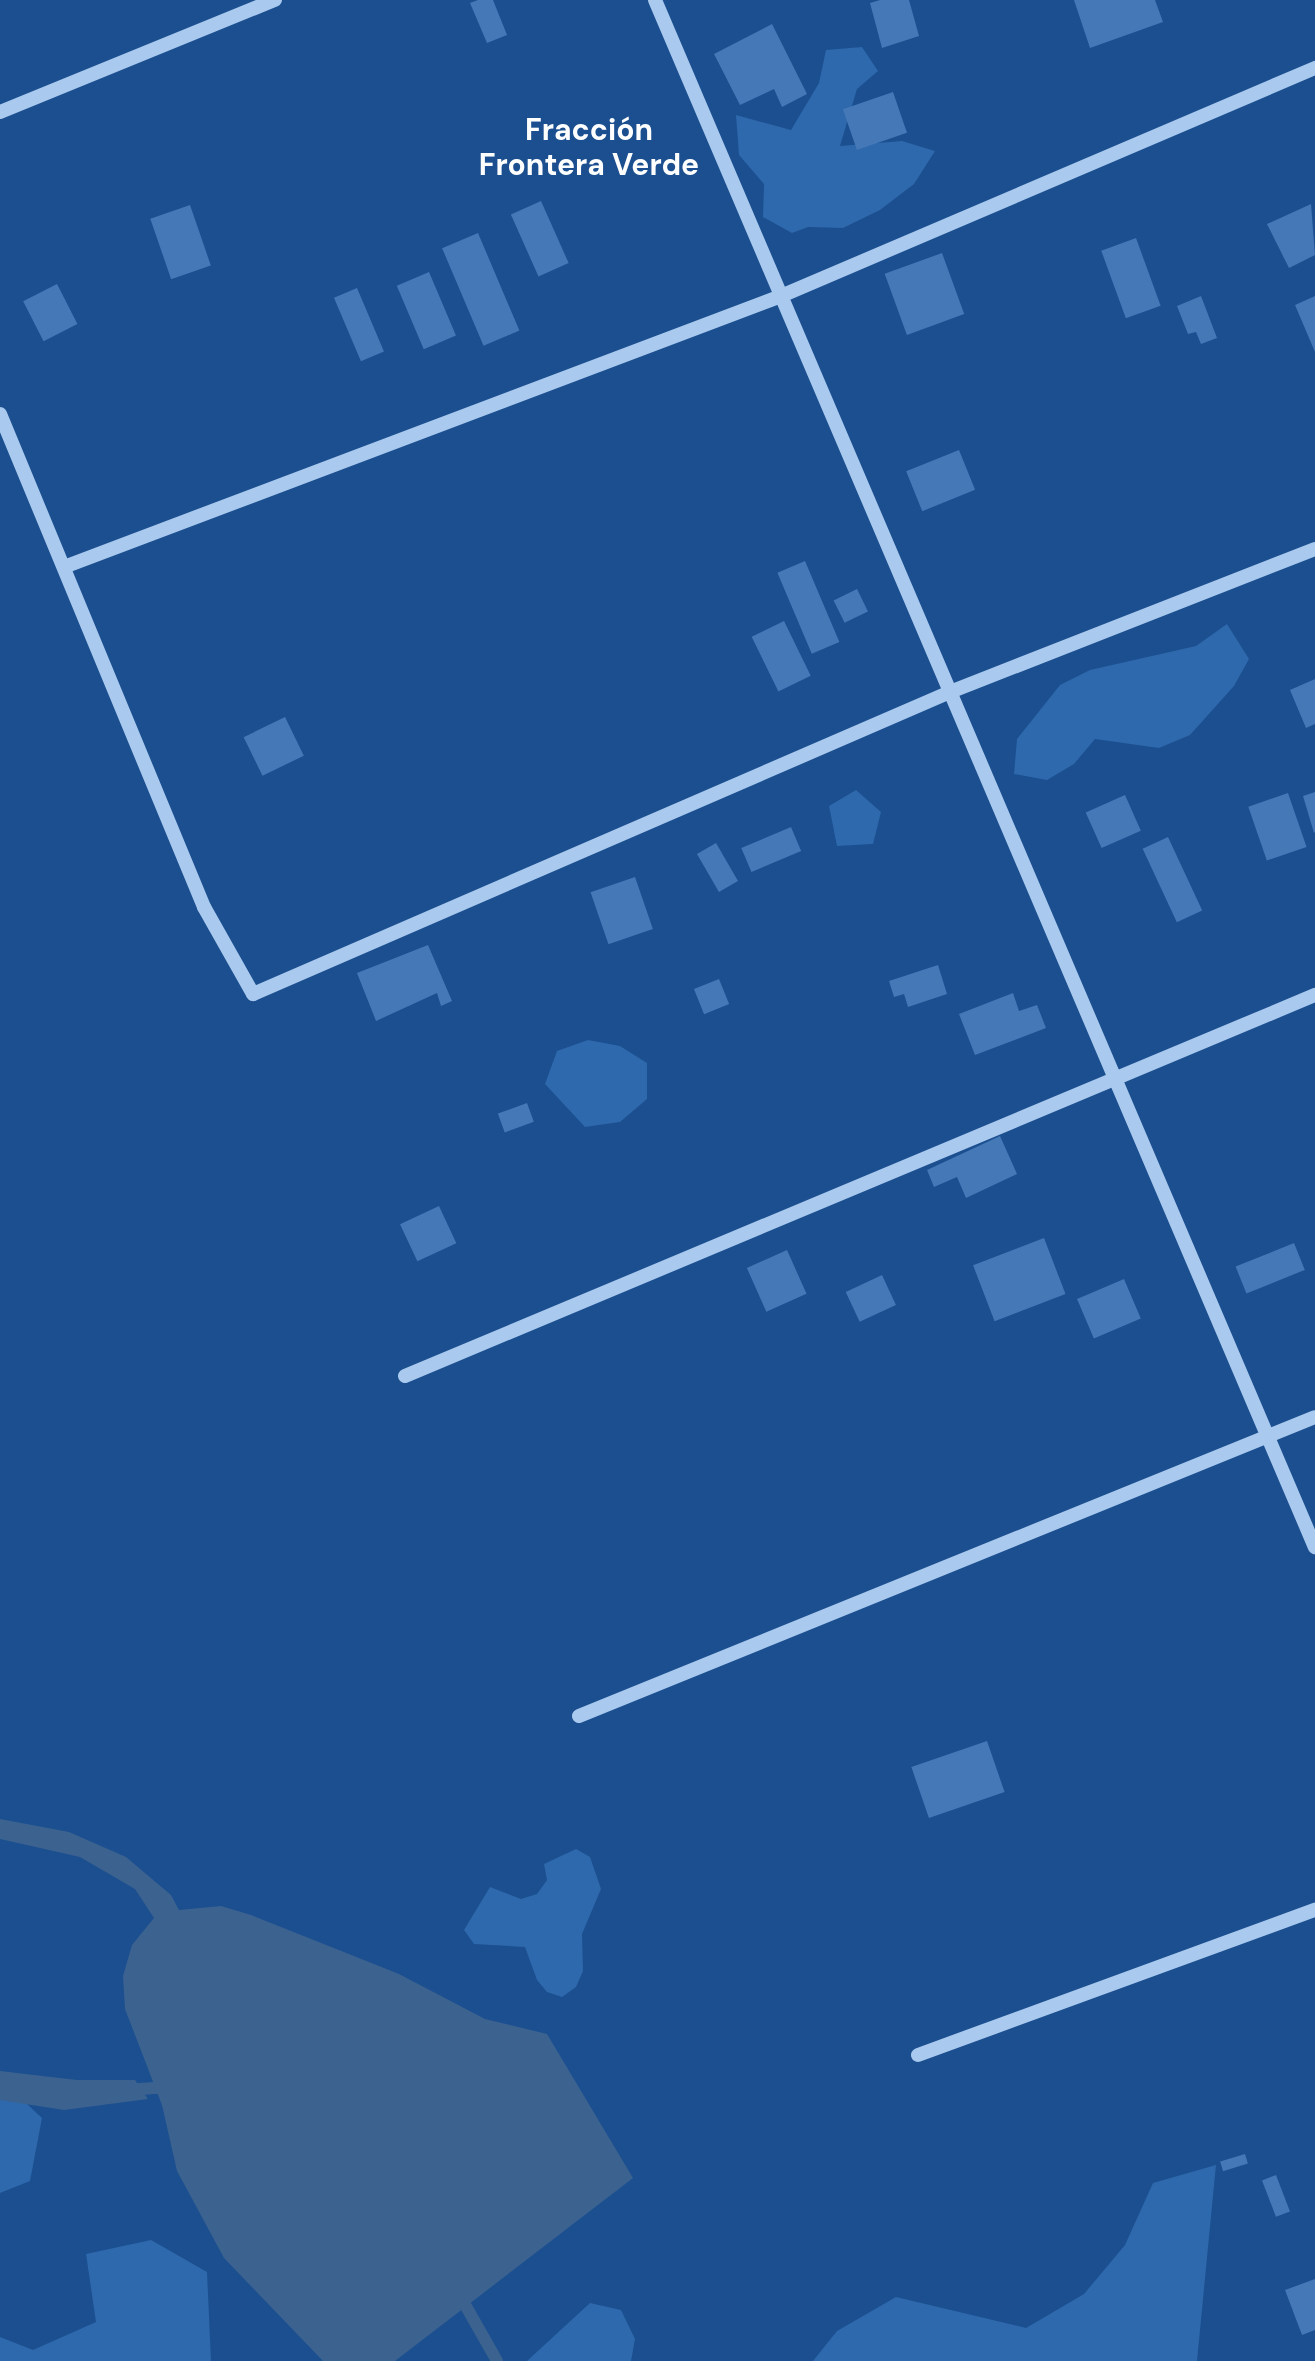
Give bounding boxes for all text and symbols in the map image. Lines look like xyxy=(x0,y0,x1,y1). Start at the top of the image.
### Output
district label: Fracción Frontera Verde xyxy=(479,112,699,182)

